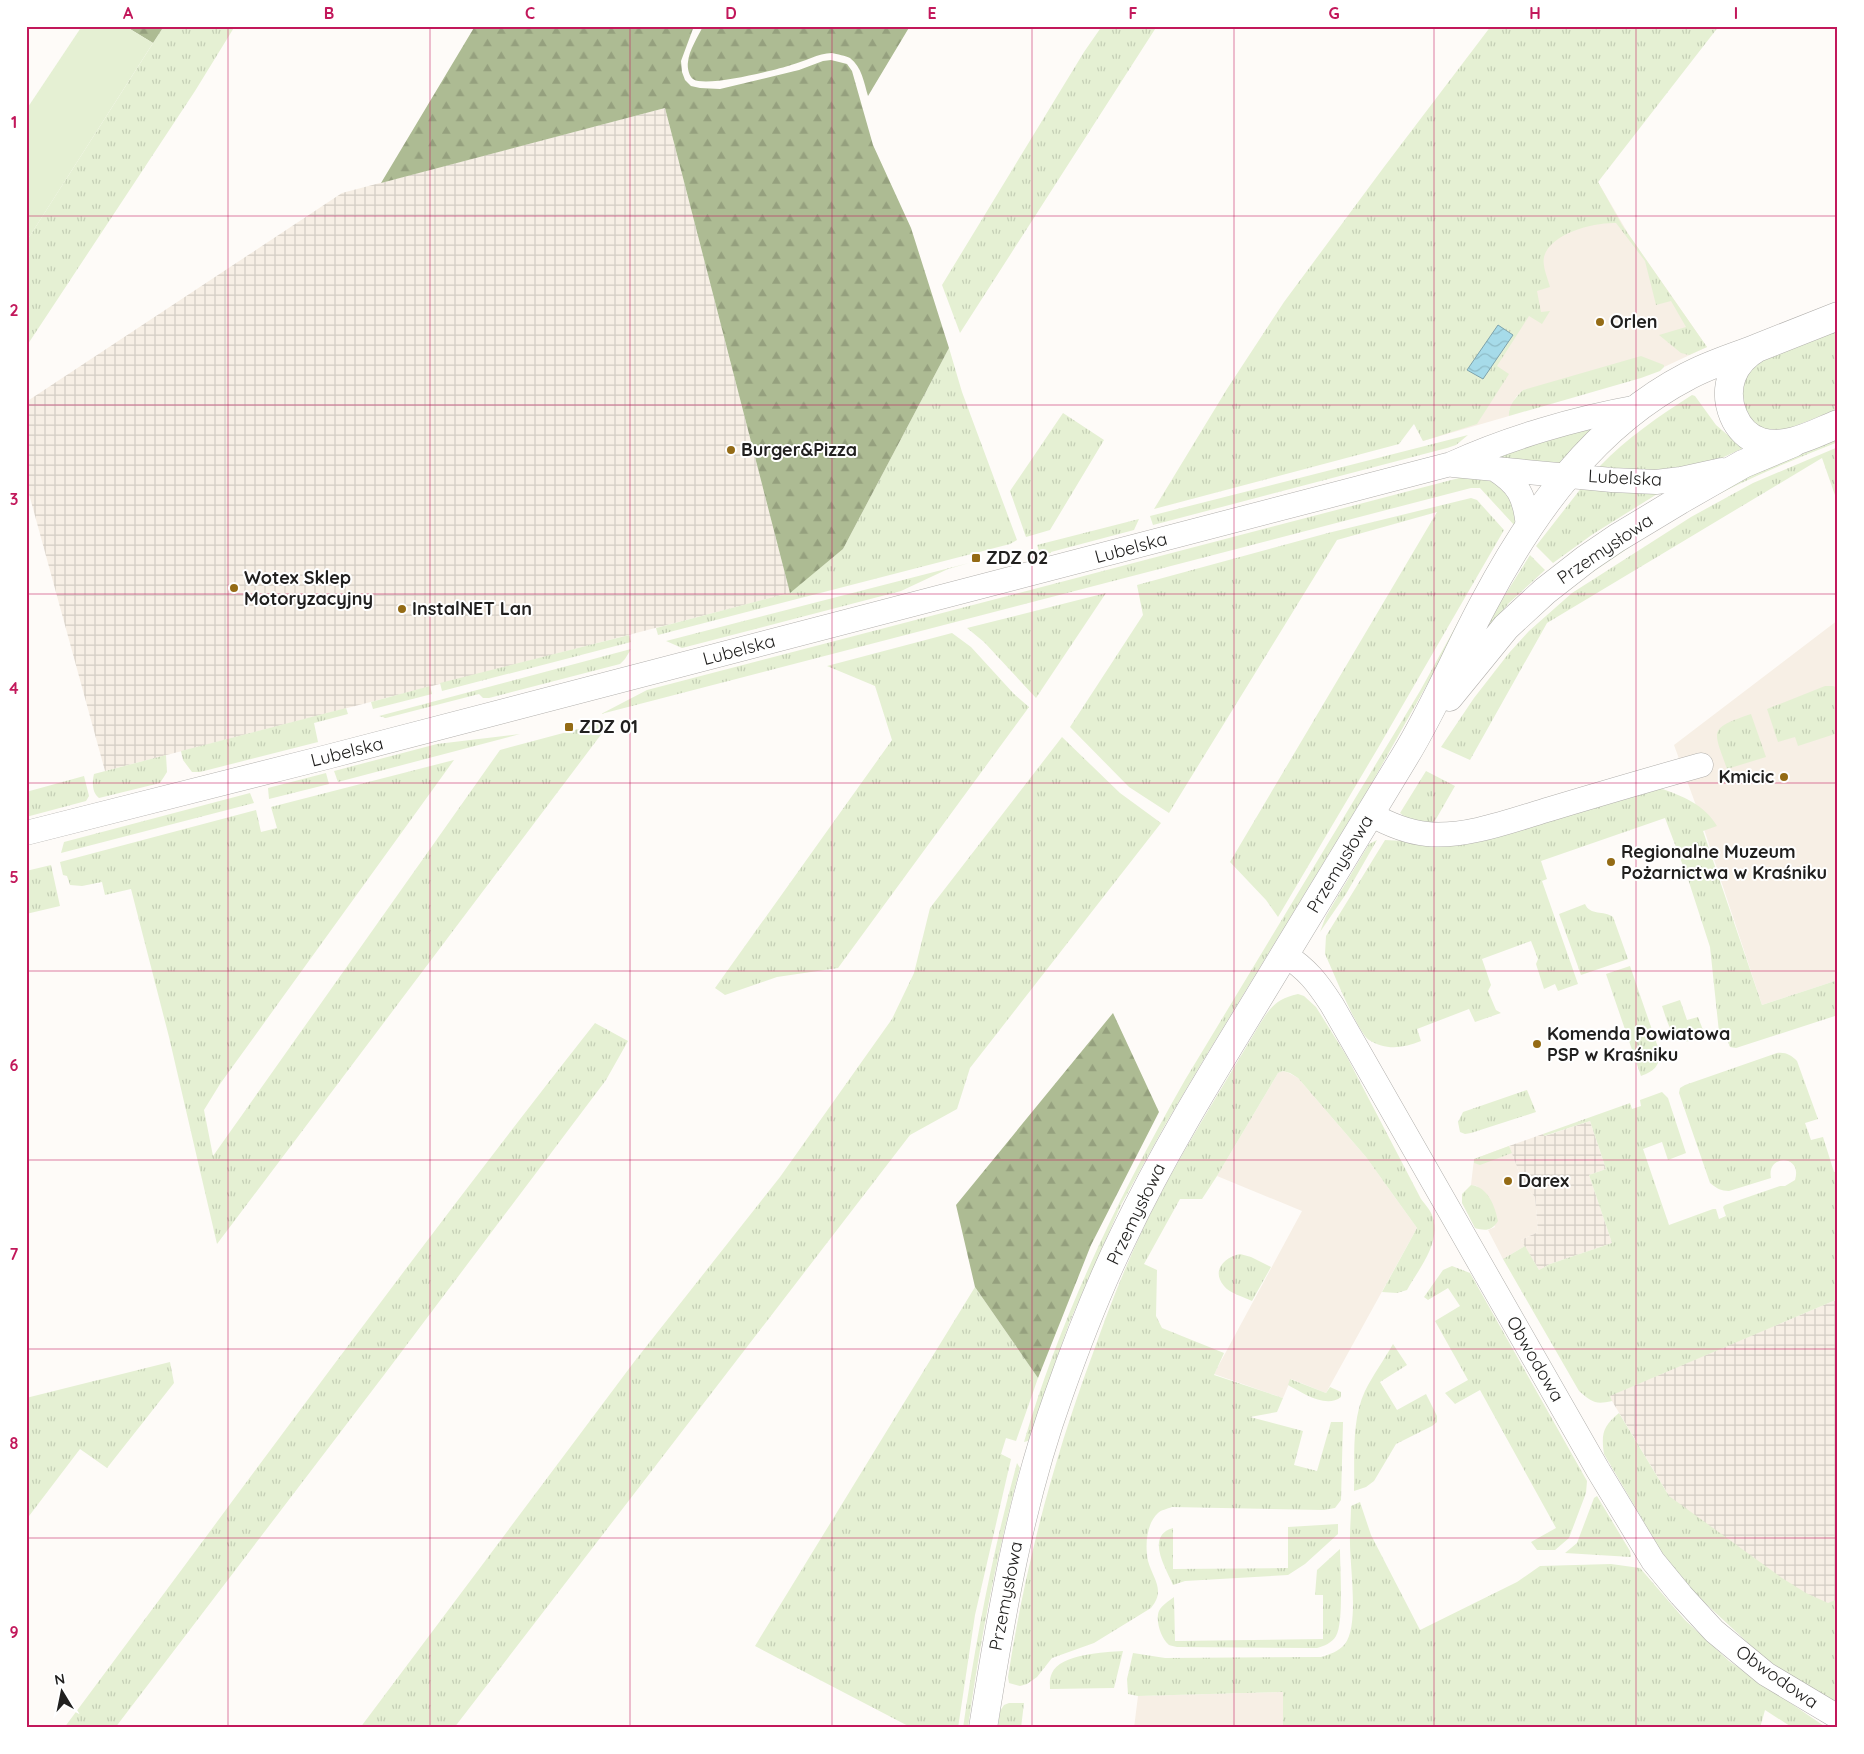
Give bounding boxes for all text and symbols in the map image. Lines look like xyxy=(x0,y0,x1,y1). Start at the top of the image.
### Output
text: A xyxy=(123,3,134,23)
text: B xyxy=(324,3,334,23)
text: C xyxy=(525,3,535,23)
text: D xyxy=(725,3,737,23)
text: E xyxy=(927,3,937,23)
text: F xyxy=(1129,3,1138,23)
text: G xyxy=(1328,3,1340,23)
text: H xyxy=(1529,3,1541,23)
text: I xyxy=(1734,3,1738,23)
text: 1 xyxy=(11,112,17,132)
text: 2 xyxy=(9,300,19,320)
place label: Orlen xyxy=(1610,310,1658,333)
marker: Orlen xyxy=(1594,316,1606,328)
place label: Burger&Pizza xyxy=(741,438,857,461)
marker: Burger&Pizza xyxy=(725,444,737,456)
street label: Lubelska xyxy=(1587,464,1663,491)
text: 3 xyxy=(10,489,18,509)
street label: Przemysłowa xyxy=(1552,508,1657,589)
street label: Lubelska xyxy=(1092,527,1170,568)
place label: ZDZ 02 xyxy=(986,546,1048,569)
marker: ZDZ 02 xyxy=(970,552,982,564)
place label: Wotex Sklep Motoryzacyjny xyxy=(244,566,373,610)
marker: Wotex Sklep Motoryzacyjny xyxy=(228,582,240,594)
place label: InstalNET Lan xyxy=(412,597,532,620)
marker: InstalNET Lan xyxy=(396,603,408,615)
street label: Lubelska xyxy=(700,629,778,670)
text: 4 xyxy=(9,678,19,698)
place label: ZDZ 01 xyxy=(579,715,638,738)
marker: ZDZ 01 xyxy=(563,721,575,733)
street label: Lubelska xyxy=(308,731,386,772)
place label: Kmicic xyxy=(1719,765,1774,788)
marker: Kmicic xyxy=(1778,771,1790,783)
street label: Przemysłowa xyxy=(1301,810,1378,917)
place label: Regionalne Muzeum Pożarnictwa w Kraśniku xyxy=(1621,840,1827,884)
marker: Regionalne Muzeum Pożarnictwa w Kraśniku xyxy=(1605,856,1617,868)
text: 5 xyxy=(9,867,19,887)
place label: Komenda Powiatowa PSP w Kraśniku xyxy=(1547,1022,1730,1066)
marker: Komenda Powiatowa PSP w Kraśniku xyxy=(1531,1038,1543,1050)
text: 6 xyxy=(10,1055,19,1075)
street label: Przemysłowa xyxy=(1101,1159,1170,1269)
place label: Darex xyxy=(1518,1169,1569,1192)
marker: Darex xyxy=(1502,1175,1514,1187)
text: 7 xyxy=(10,1244,19,1264)
street label: Obwodowa xyxy=(1502,1312,1569,1406)
text: 8 xyxy=(10,1433,19,1453)
street label: Przemysłowa xyxy=(984,1539,1027,1652)
text: 9 xyxy=(9,1622,19,1642)
street label: Obwodowa xyxy=(1732,1640,1823,1713)
north arrow xyxy=(38,1666,88,1716)
text: N xyxy=(53,1669,66,1689)

